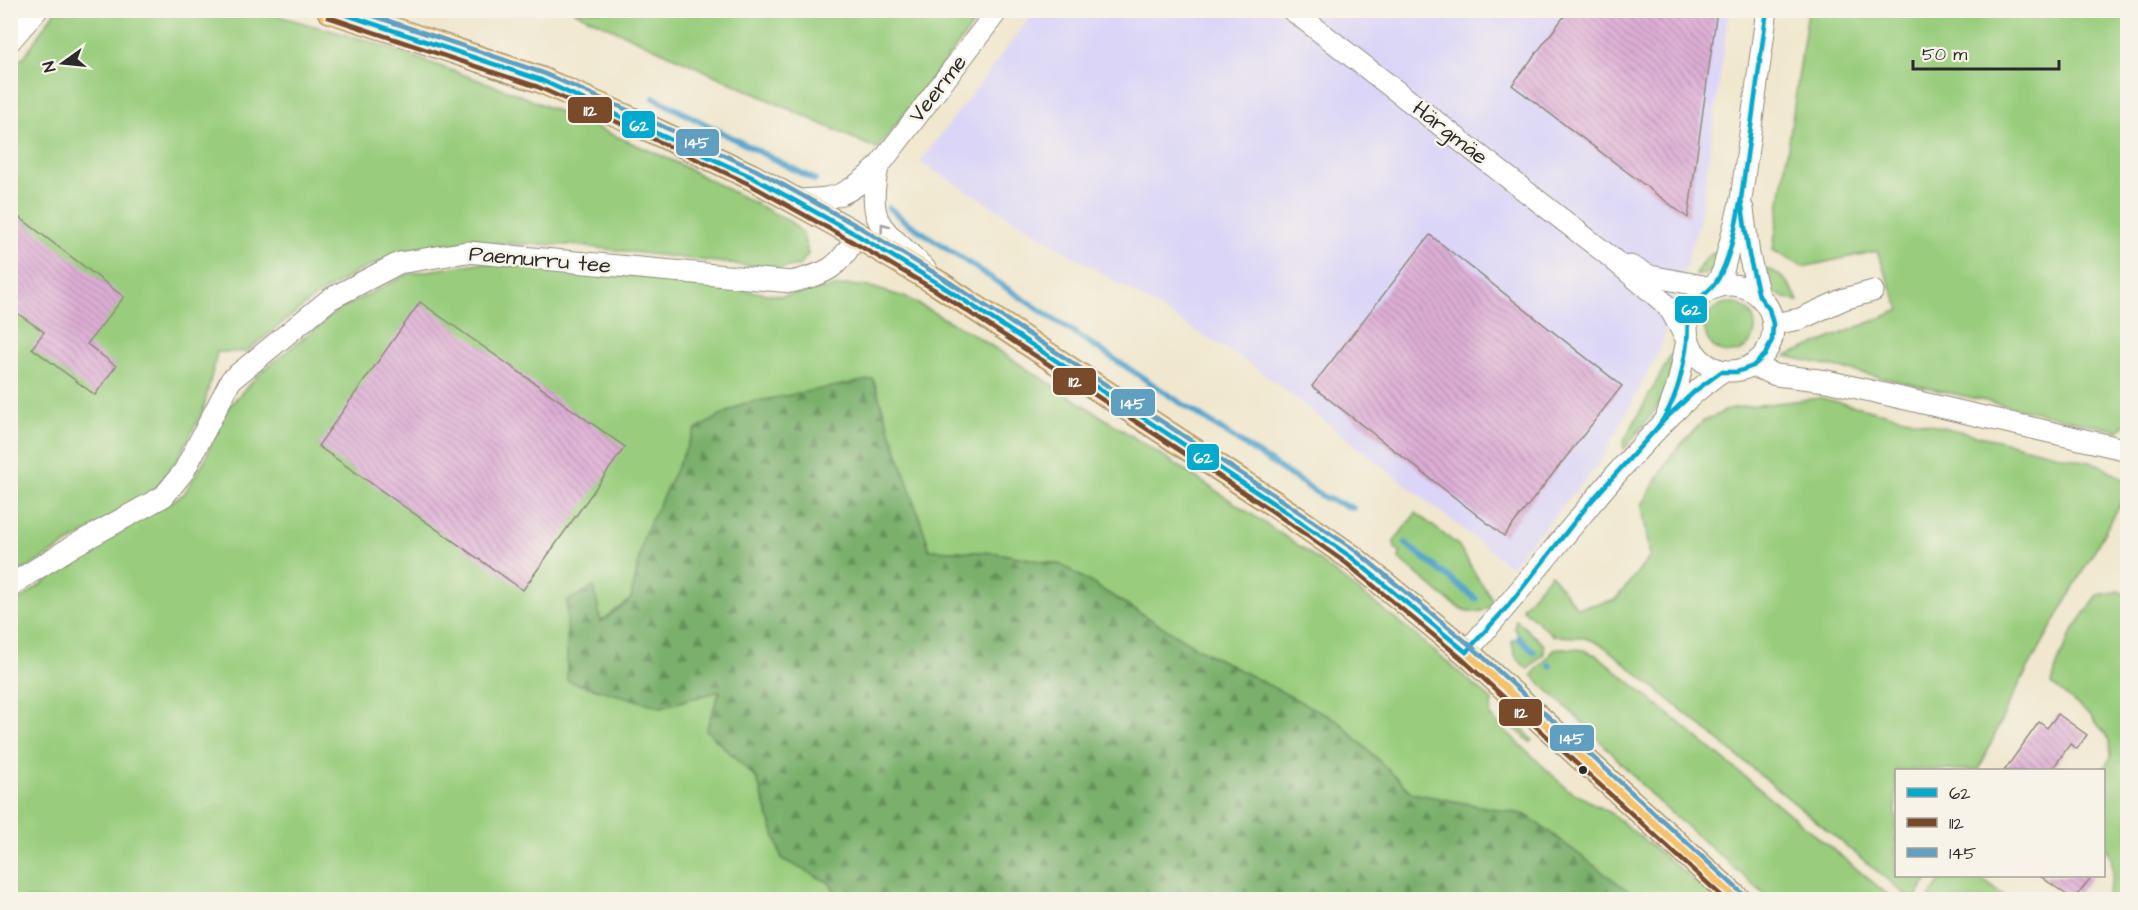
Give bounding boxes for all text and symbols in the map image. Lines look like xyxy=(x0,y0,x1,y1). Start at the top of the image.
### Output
north arrow xyxy=(33,33,93,93)
scale bar xyxy=(1913,33,2058,71)
text: 50 m xyxy=(1922,42,1967,67)
street label: Veerme xyxy=(902,48,975,130)
text: N xyxy=(38,59,61,74)
street label: Härgmäe xyxy=(1405,94,1494,173)
line badge: 112 xyxy=(567,96,613,124)
text: 112 xyxy=(583,100,597,122)
line badge: 62 xyxy=(621,110,656,139)
text: 62 xyxy=(629,115,649,137)
line badge: 145 xyxy=(675,128,720,157)
text: 145 xyxy=(685,132,710,154)
one-way arrow xyxy=(880,223,891,234)
street label: Paemurru tee xyxy=(468,238,612,282)
line badge: 62 xyxy=(1674,295,1708,324)
text: 62 xyxy=(1681,299,1701,321)
line badge: 112 xyxy=(1052,367,1097,396)
text: 112 xyxy=(1068,371,1082,393)
line badge: 145 xyxy=(1110,388,1156,417)
text: 145 xyxy=(1121,393,1146,415)
line badge: 62 xyxy=(1186,443,1220,471)
text: 62 xyxy=(1193,447,1213,469)
line badge: 112 xyxy=(1498,698,1543,727)
text: 112 xyxy=(1514,702,1528,724)
line badge: 145 xyxy=(1549,724,1595,752)
text: 145 xyxy=(1560,728,1585,750)
unlabelled marker xyxy=(1577,764,1589,776)
legend xyxy=(1895,769,2105,877)
text: 62 xyxy=(1949,781,1971,806)
text: 112 xyxy=(1949,811,1965,836)
text: 145 xyxy=(1949,841,1977,866)

